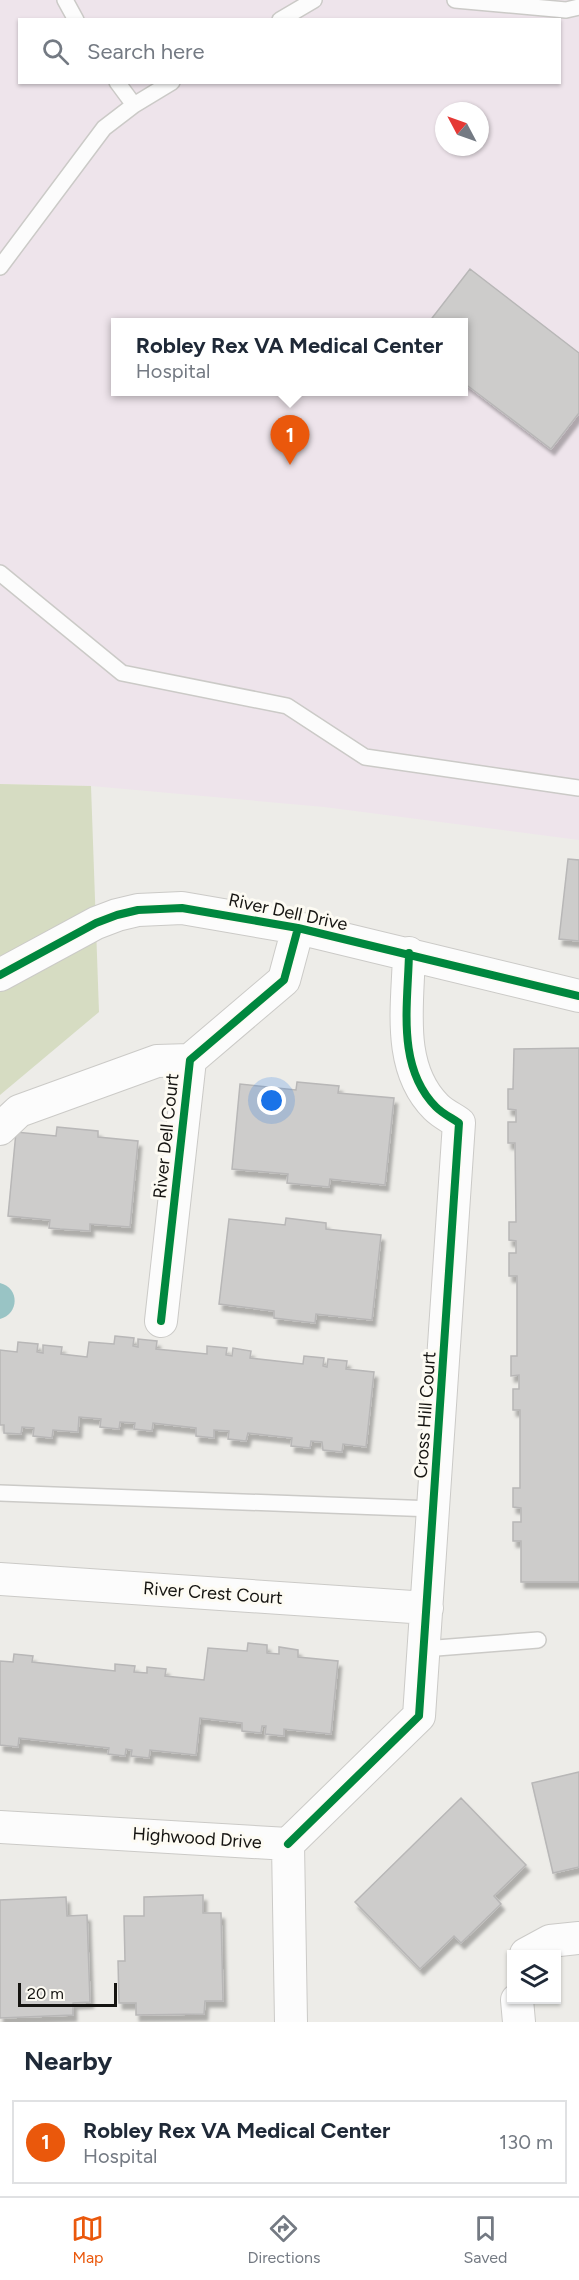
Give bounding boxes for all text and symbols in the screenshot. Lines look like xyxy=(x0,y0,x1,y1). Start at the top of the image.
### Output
search box xyxy=(18,18,561,84)
icon: search xyxy=(39,35,72,68)
text: Search here xyxy=(87,38,205,65)
north arrow xyxy=(435,102,489,156)
popup xyxy=(111,318,468,396)
text: Robley Rex VA Medical Center xyxy=(136,332,443,359)
text: Hospital xyxy=(136,359,210,383)
pin: 1 xyxy=(270,416,310,465)
street label: River Dell Drive xyxy=(226,889,350,935)
street label: River Dell Court xyxy=(148,1072,184,1200)
your location xyxy=(257,1086,286,1115)
street label: Cross Hill Court xyxy=(410,1351,440,1479)
street label: River Crest Court xyxy=(142,1577,284,1609)
street label: Highwood Drive xyxy=(132,1823,263,1854)
map controls xyxy=(507,1950,561,2004)
button: layers xyxy=(507,1950,561,2004)
scale bar xyxy=(18,1980,117,2008)
text: 20 m xyxy=(27,1984,64,2003)
text: Nearby xyxy=(24,2045,112,2077)
text: Robley Rex VA Medical Center xyxy=(83,2117,390,2144)
text: 1 xyxy=(41,2130,50,2154)
text: 130 m xyxy=(499,2130,553,2154)
text: Hospital xyxy=(83,2144,158,2168)
tab: Map xyxy=(71,2212,104,2267)
tab: Directions xyxy=(247,2212,320,2267)
tab: Saved xyxy=(463,2212,508,2267)

